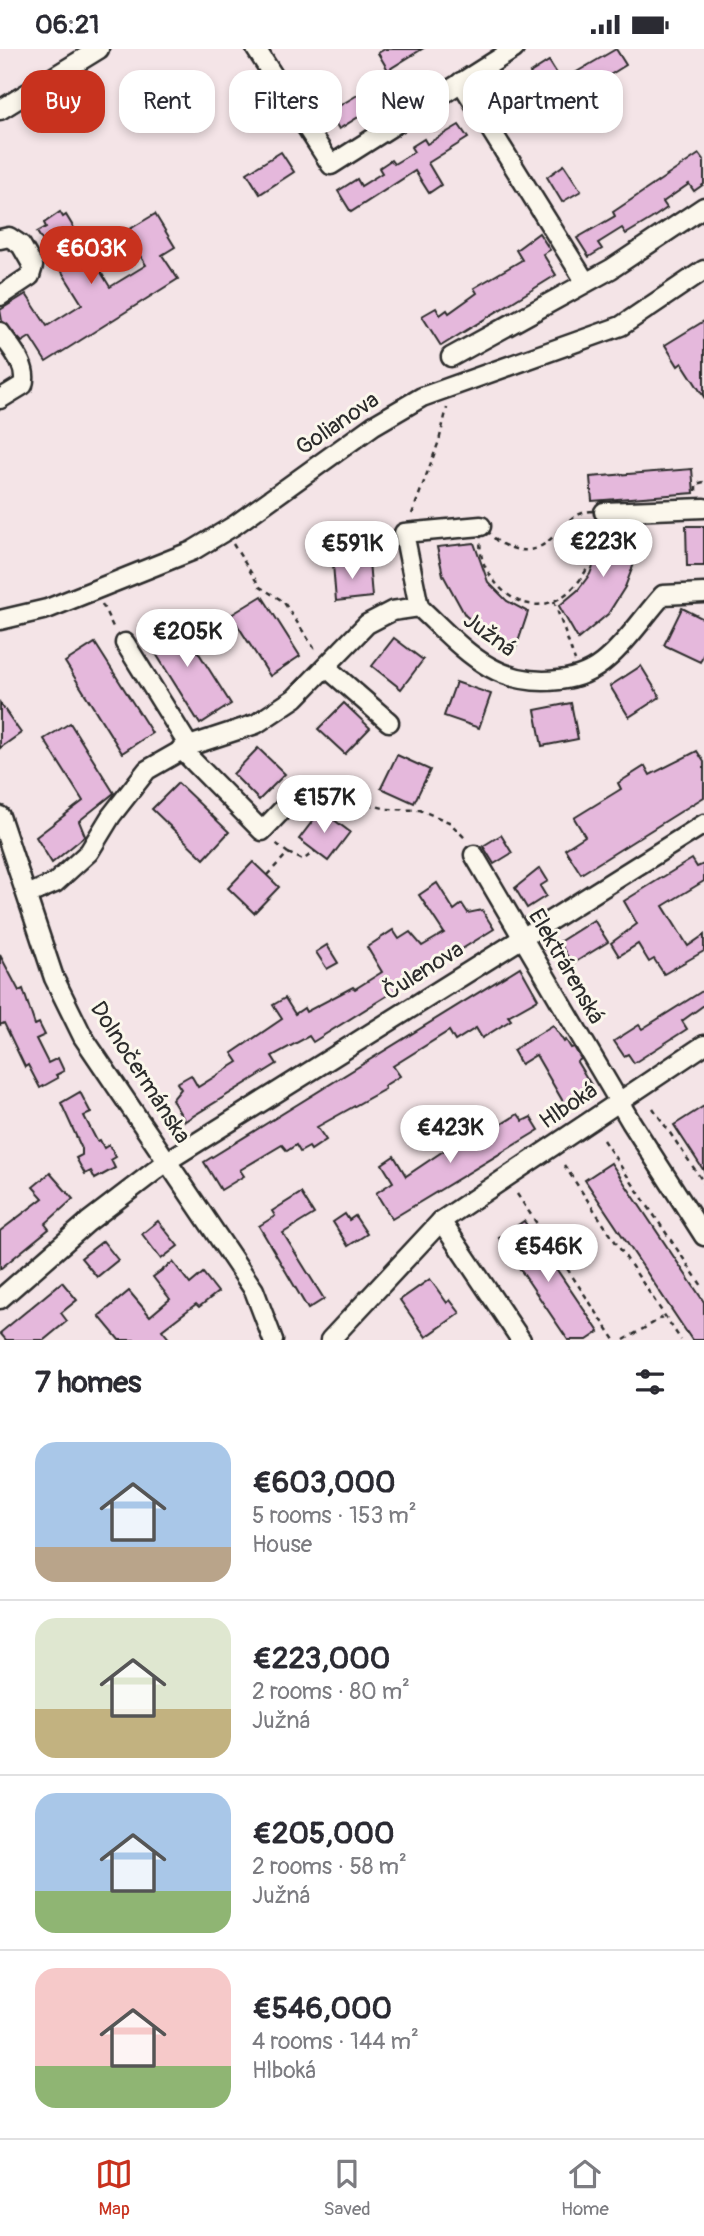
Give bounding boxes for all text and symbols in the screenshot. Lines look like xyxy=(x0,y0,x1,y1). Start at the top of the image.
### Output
text: 06:21 xyxy=(35,9,100,41)
chip: Buy xyxy=(21,70,105,133)
chip: Rent xyxy=(119,70,215,133)
chip: Filters xyxy=(229,70,342,133)
chip: New xyxy=(356,70,449,133)
chip: Apartment xyxy=(463,70,623,133)
pin: €603K xyxy=(42,226,140,286)
text: €603K xyxy=(56,234,126,263)
street label: Golianova xyxy=(290,385,384,462)
pin: €223K xyxy=(554,519,652,579)
pin: €591K xyxy=(303,521,401,581)
text: €223K xyxy=(570,527,636,556)
text: €591K xyxy=(321,529,383,558)
street label: Južná xyxy=(458,606,522,663)
pin: €205K xyxy=(138,609,236,669)
text: €205K xyxy=(152,617,222,646)
pin: €157K xyxy=(275,775,373,835)
text: €157K xyxy=(293,783,355,812)
street label: Elektrárenská xyxy=(522,903,611,1029)
street label: Čulenova xyxy=(378,935,469,1006)
street label: Dolnočermánska xyxy=(84,996,197,1149)
street label: Hlboká xyxy=(534,1075,603,1135)
pin: €423K xyxy=(401,1105,499,1165)
text: €423K xyxy=(416,1113,484,1142)
pin: €546K xyxy=(499,1225,597,1284)
text: €546K xyxy=(514,1232,582,1261)
icon: filters xyxy=(631,1363,669,1401)
text: 7 homes xyxy=(35,1364,142,1401)
text: €603,000 xyxy=(252,1464,396,1501)
icon: home xyxy=(91,1470,175,1554)
text: 5 rooms · 153 m² xyxy=(252,1501,417,1530)
text: House xyxy=(252,1530,312,1559)
text: €223,000 xyxy=(252,1640,390,1677)
icon: home xyxy=(91,1646,175,1730)
text: 2 rooms · 80 m² xyxy=(252,1677,410,1706)
text: Južná xyxy=(252,1706,310,1735)
text: €205,000 xyxy=(252,1815,394,1852)
icon: home xyxy=(91,1821,175,1905)
text: 2 rooms · 58 m² xyxy=(252,1852,407,1881)
text: Južná xyxy=(252,1881,310,1910)
text: €546,000 xyxy=(252,1990,392,2027)
icon: home xyxy=(91,1996,175,2080)
text: 4 rooms · 144 m² xyxy=(252,2027,419,2056)
text: Hlboká xyxy=(252,2056,316,2085)
tab: Map xyxy=(95,2155,133,2221)
tab: Saved xyxy=(323,2155,371,2221)
tab: Home xyxy=(561,2155,609,2221)

